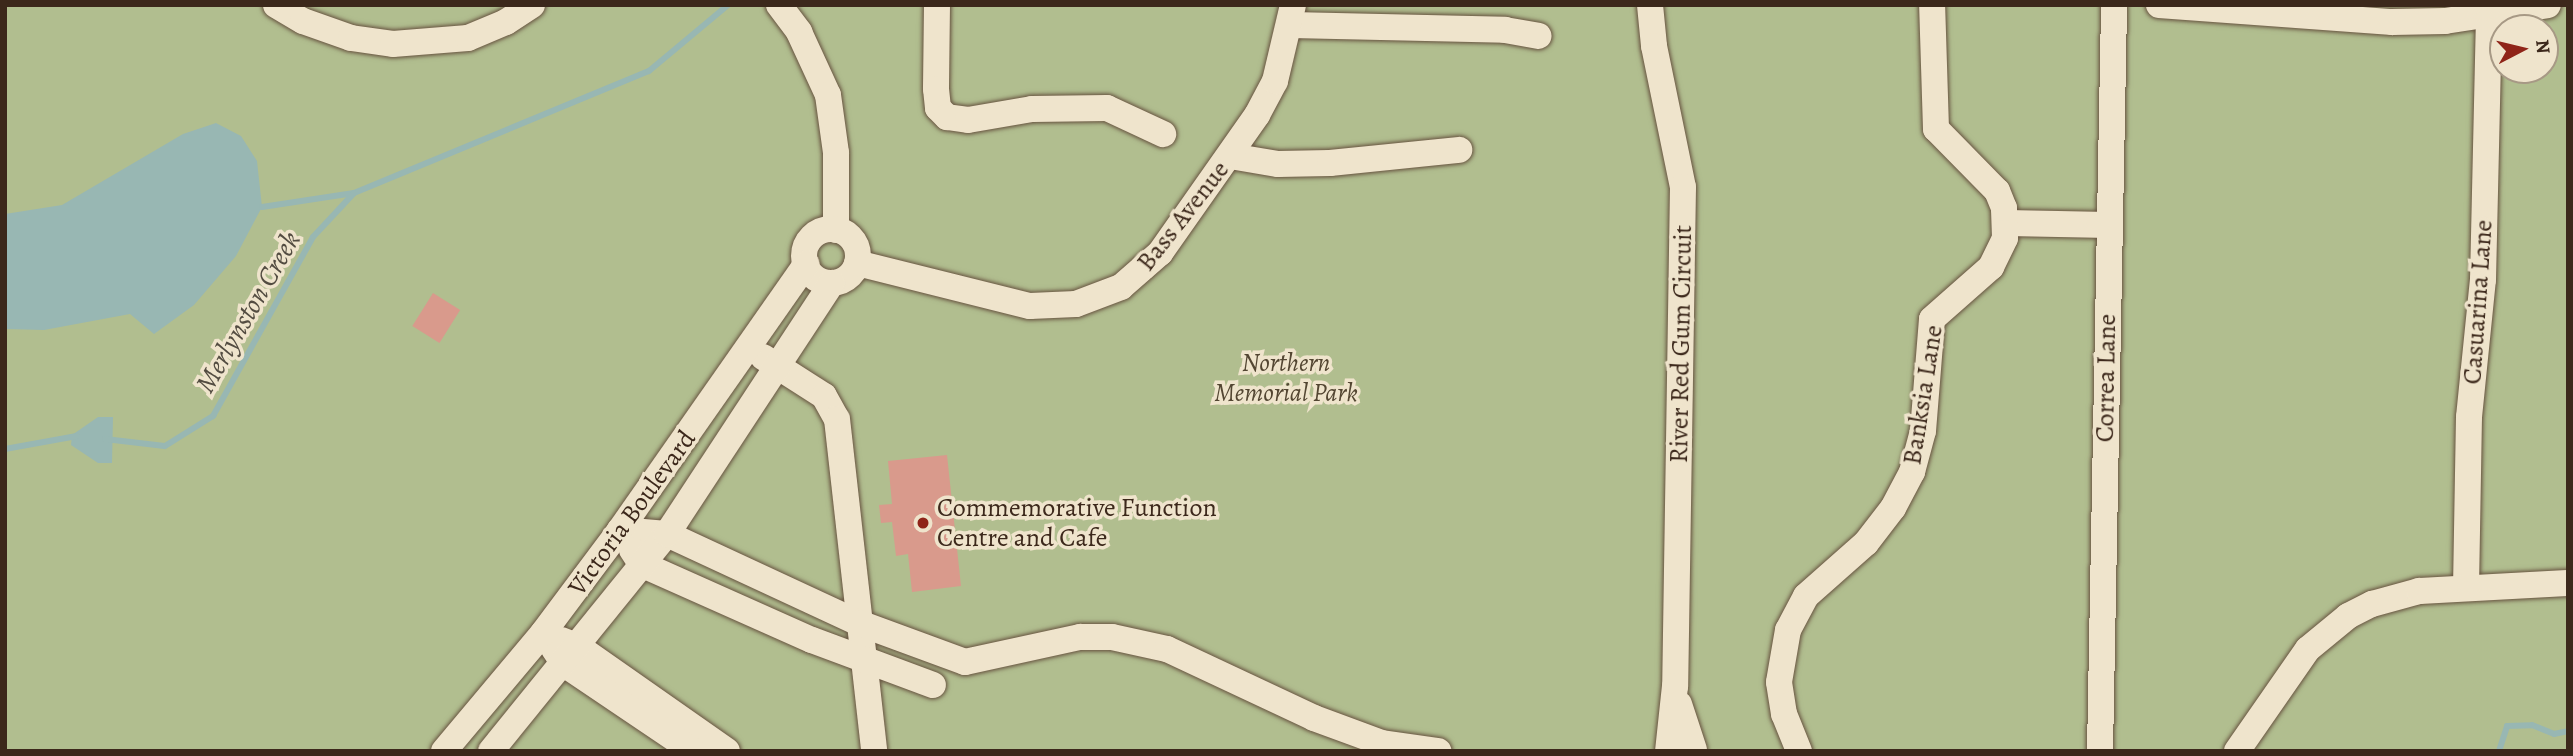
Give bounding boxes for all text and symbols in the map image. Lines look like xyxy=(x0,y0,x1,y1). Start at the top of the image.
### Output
north arrow xyxy=(2489,14,2559,84)
text: N xyxy=(2529,38,2557,55)
street label: Bass Avenue xyxy=(1130,155,1236,277)
street label: Casuarina Lane xyxy=(2457,219,2499,385)
water label: Merlynston Creek xyxy=(188,225,308,399)
street label: River Red Gum Circuit xyxy=(1663,225,1699,463)
street label: Correa Lane xyxy=(2089,314,2123,442)
street label: Banksia Lane xyxy=(1897,323,1949,467)
park label: Northern Memorial Park xyxy=(1214,347,1358,408)
street label: Victoria Boulevard xyxy=(562,424,702,602)
place label: Commemorative Function Centre and Cafe xyxy=(937,492,1217,554)
marker: Commemorative Function Centre and Cafe xyxy=(915,515,931,531)

